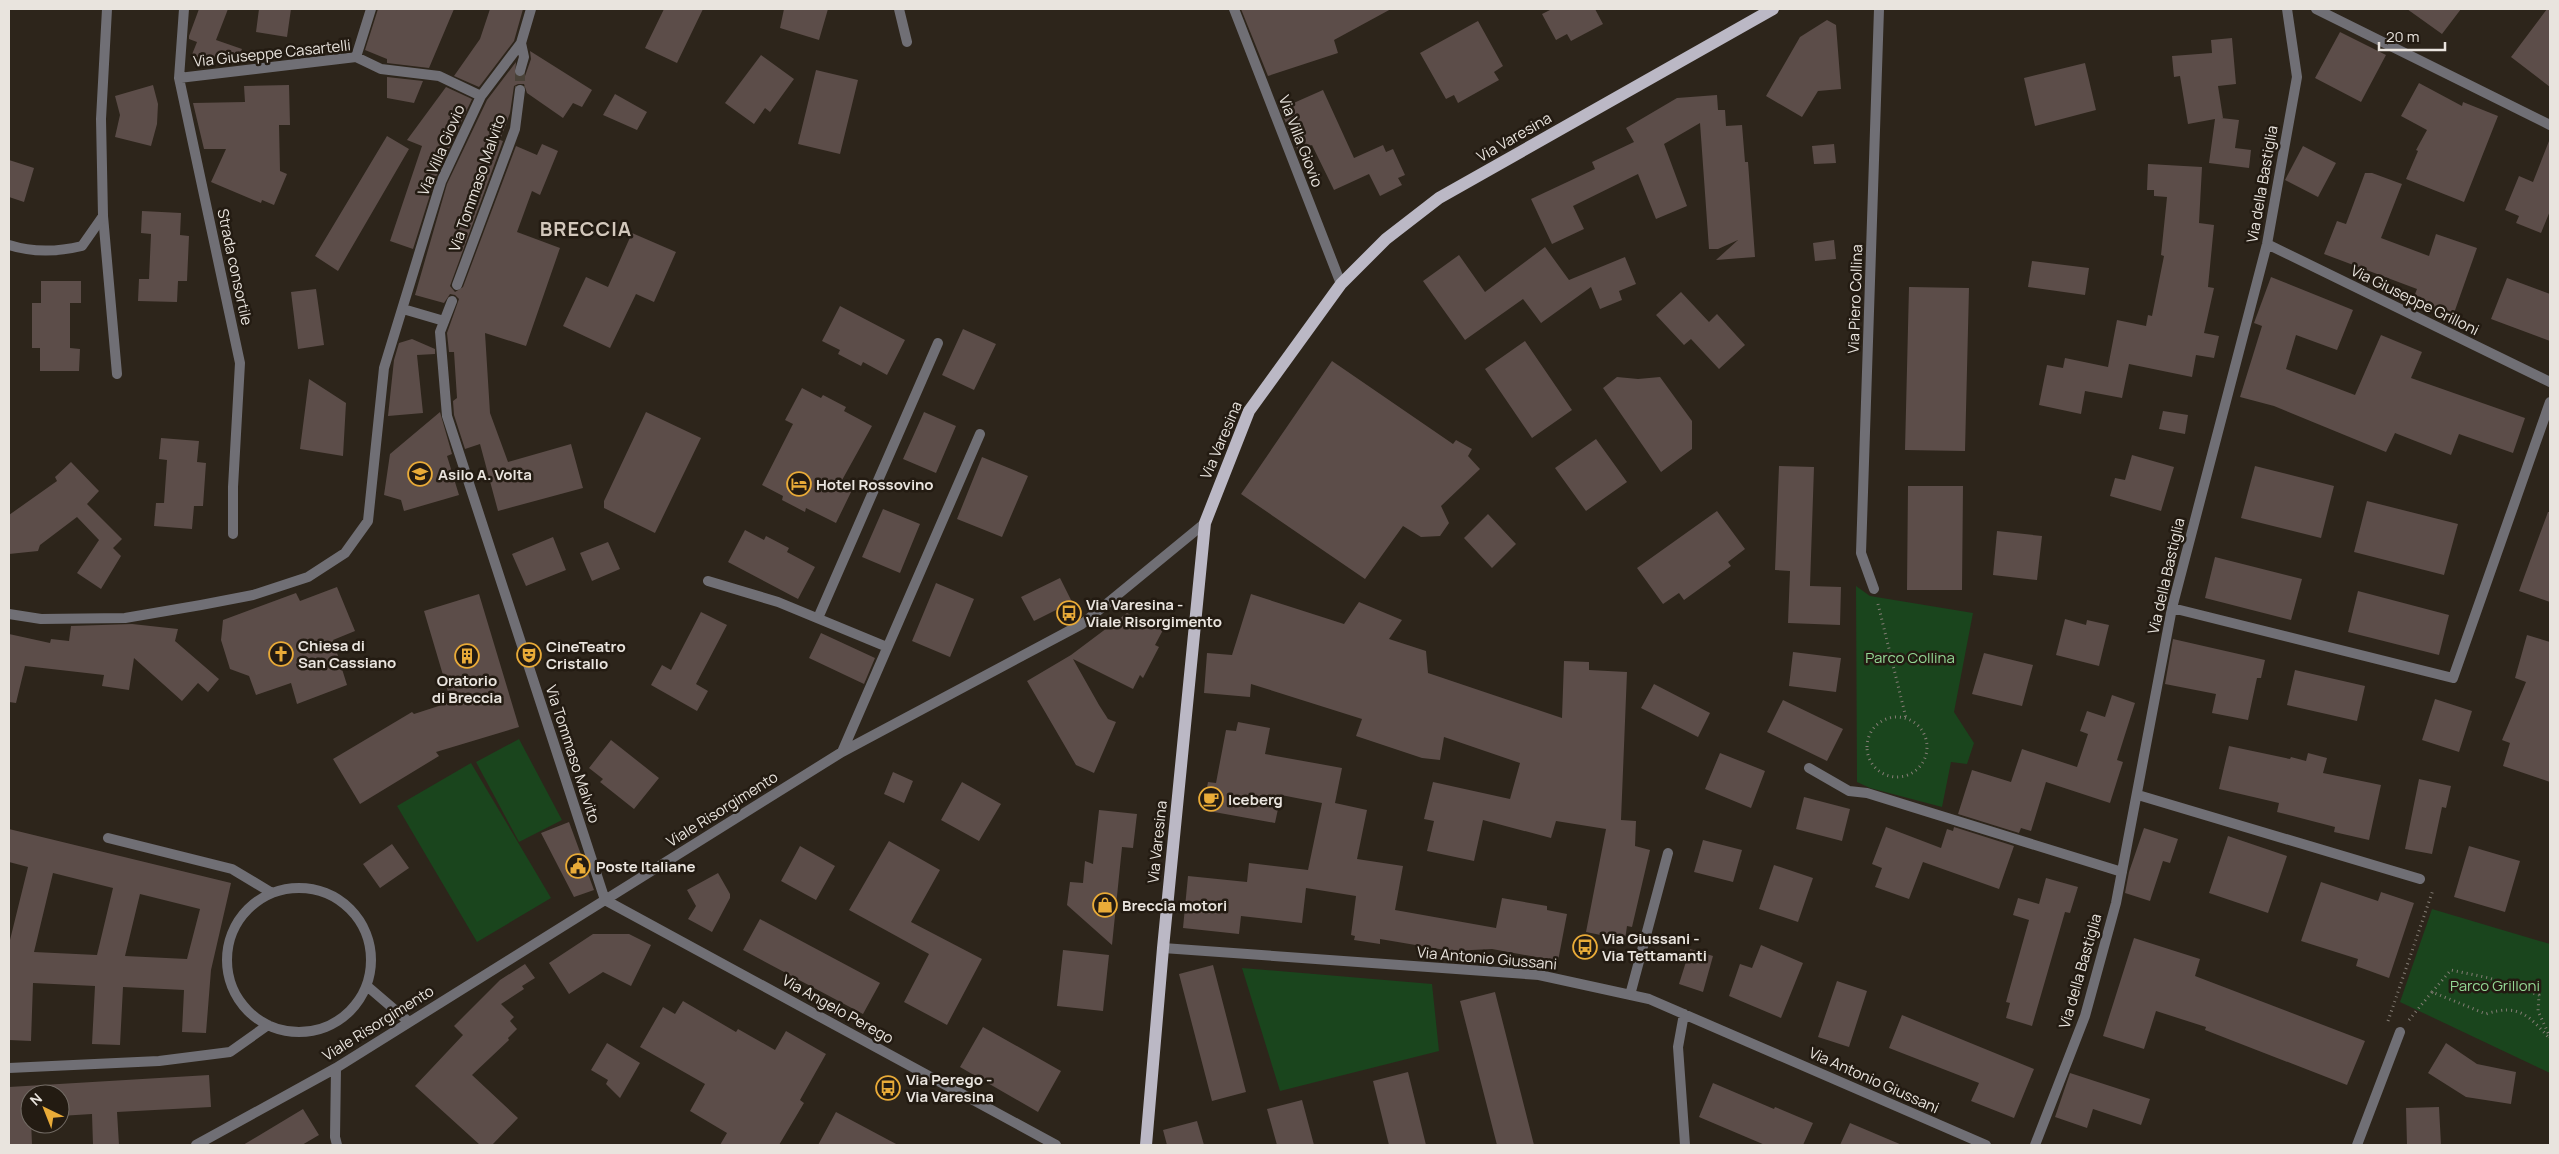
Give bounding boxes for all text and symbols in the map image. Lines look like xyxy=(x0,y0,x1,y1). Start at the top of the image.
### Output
scale bar xyxy=(2379,20,2445,52)
text: 20 m xyxy=(2386,26,2419,47)
street label: Via Giuseppe Casartelli xyxy=(192,34,352,72)
street label: Via Villa Giovio xyxy=(1274,92,1328,190)
street label: Via Villa Giovio xyxy=(412,101,470,199)
street label: Via Varesina xyxy=(1473,107,1555,167)
street label: Via Tommaso Malvito xyxy=(444,111,510,254)
street label: Via della Bastiglia xyxy=(2241,124,2283,244)
street label: Strada consortile xyxy=(212,207,258,327)
district label: BRECCIA xyxy=(540,215,632,242)
street label: Via Piero Collina xyxy=(1843,244,1867,354)
street label: Via Giuseppe Grilloni xyxy=(2347,260,2483,340)
street label: Via Varesina xyxy=(1195,398,1247,482)
school or university icon: Asilo A. Volta xyxy=(407,461,433,487)
place label: Asilo A. Volta xyxy=(438,464,532,485)
hotel icon: Hotel Rossovino xyxy=(786,471,812,497)
place label: Hotel Rossovino xyxy=(816,474,934,495)
street label: Via della Bastiglia xyxy=(2142,516,2190,636)
place label: Via Varesina - Viale Risorgimento xyxy=(1086,594,1222,632)
bus stop icon: Via Varesina - Viale Risorgimento xyxy=(1056,600,1082,626)
place label: Chiesa di San Cassiano xyxy=(298,635,396,673)
place label: CineTeatro Cristallo xyxy=(546,636,626,674)
church icon: Chiesa di San Cassiano xyxy=(268,641,294,667)
theatre icon: CineTeatro Cristallo xyxy=(516,642,542,668)
building icon: Oratorio di Breccia xyxy=(454,643,480,669)
park label: Parco Collina xyxy=(1865,647,1955,668)
place label: Oratorio di Breccia xyxy=(432,670,502,708)
street label: Via Tommaso Malvito xyxy=(541,682,605,826)
street label: Viale Risorgimento xyxy=(662,766,782,852)
cafe icon: Iceberg xyxy=(1198,786,1224,812)
place label: Iceberg xyxy=(1228,789,1283,810)
street label: Via Varesina xyxy=(1142,800,1172,884)
public building icon: Poste Italiane xyxy=(565,853,591,879)
place label: Poste Italiane xyxy=(596,856,695,877)
shop icon: Breccia motori xyxy=(1092,892,1118,918)
place label: Breccia motori xyxy=(1122,895,1227,916)
street label: Via della Bastiglia xyxy=(2054,911,2106,1031)
place label: Via Giussani - Via Tettamanti xyxy=(1602,928,1707,966)
bus stop icon: Via Giussani - Via Tettamanti xyxy=(1572,934,1598,960)
street label: Via Antonio Giussani xyxy=(1416,941,1558,975)
street label: Via Angelo Perego xyxy=(778,970,898,1048)
park label: Parco Grilloni xyxy=(2450,975,2540,996)
street label: Viale Risorgimento xyxy=(318,980,438,1066)
street label: Via Antonio Giussani xyxy=(1806,1042,1942,1118)
place label: Via Perego - Via Varesina xyxy=(906,1069,994,1107)
bus stop icon: Via Perego - Via Varesina xyxy=(875,1075,901,1101)
north arrow xyxy=(20,1084,70,1134)
text: N xyxy=(26,1089,46,1110)

